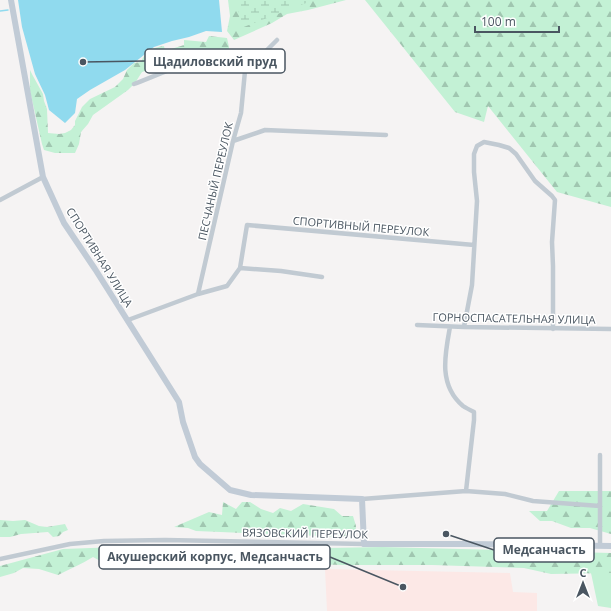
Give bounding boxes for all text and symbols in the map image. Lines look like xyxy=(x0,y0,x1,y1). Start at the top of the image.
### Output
scale bar xyxy=(475,8,559,34)
text: 100 m xyxy=(481,13,516,30)
callout: Щадиловский пруд xyxy=(145,49,285,73)
text: Щадиловский пруд xyxy=(153,53,277,70)
street label: ПЕСЧАНЫЙ ПЕРЕУЛОК xyxy=(194,120,236,242)
street label: СПОРТИВНАЯ УЛИЦА xyxy=(63,204,137,310)
street label: СПОРТИВНЫЙ ПЕРЕУЛОК xyxy=(292,213,430,239)
street label: ГОРНОСПАСАТЕЛЬНАЯ УЛИЦА xyxy=(432,309,596,327)
street label: ВЯЗОВСКИЙ ПЕРЕУЛОК xyxy=(242,524,368,542)
callout: Медсанчасть xyxy=(494,538,594,562)
text: Медсанчасть xyxy=(502,541,586,558)
callout: Акушерский корпус, Медсанчасть xyxy=(99,545,330,569)
text: Акушерский корпус, Медсанчасть xyxy=(107,548,323,565)
north arrow xyxy=(563,563,603,603)
text: С xyxy=(579,565,587,580)

